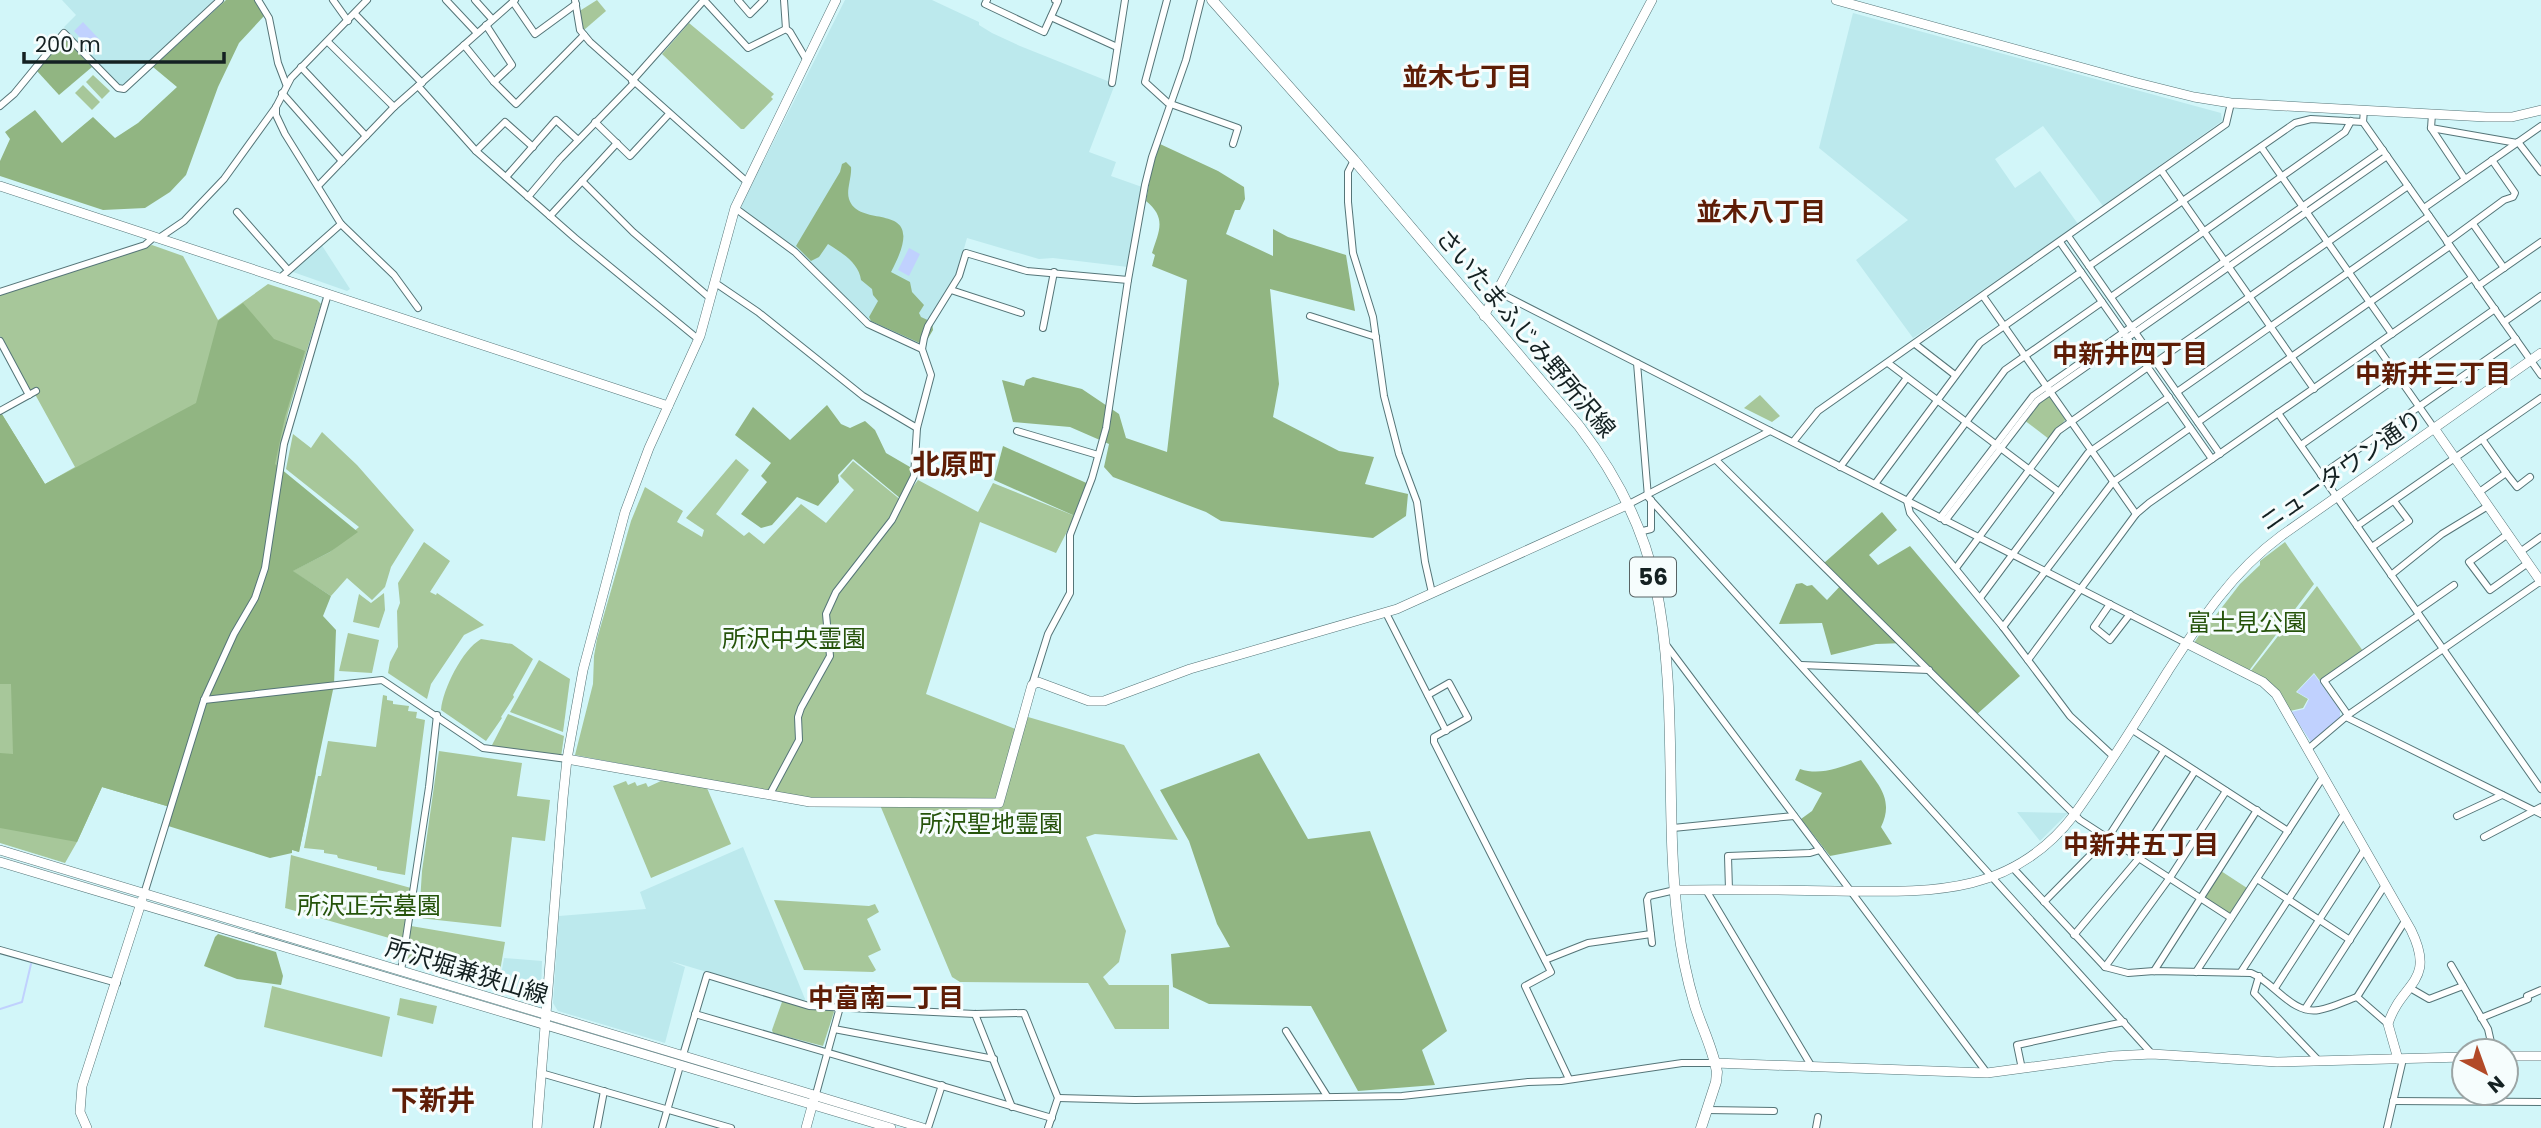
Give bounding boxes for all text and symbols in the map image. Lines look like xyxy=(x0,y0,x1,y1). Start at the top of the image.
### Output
scale bar xyxy=(24,21,224,65)
text: 200 m xyxy=(35,30,101,59)
district label: 並木七丁目 xyxy=(1402,59,1532,95)
district label: 並木八丁目 xyxy=(1696,194,1826,230)
street label: さいたまふじみ野所沢線 xyxy=(1429,222,1623,444)
district label: 中新井四丁目 xyxy=(2052,336,2208,372)
district label: 中新井三丁目 xyxy=(2355,356,2511,392)
street label: ニュータウン通り xyxy=(2253,401,2429,539)
district label: 北原町 xyxy=(912,445,996,484)
road number: 56 xyxy=(1630,558,1676,596)
park label: 富士見公園 xyxy=(2187,606,2307,639)
park label: 所沢中央霊園 xyxy=(722,622,866,655)
park label: 所沢聖地霊園 xyxy=(919,807,1063,840)
district label: 中新井五丁目 xyxy=(2063,827,2219,863)
park label: 所沢正宗墓園 xyxy=(297,889,441,922)
street label: 所沢堀兼狭山線 xyxy=(382,931,552,1011)
district label: 中富南一丁目 xyxy=(808,980,964,1016)
north arrow xyxy=(2450,1037,2520,1107)
text: N xyxy=(2482,1070,2510,1099)
district label: 下新井 xyxy=(391,1081,475,1120)

